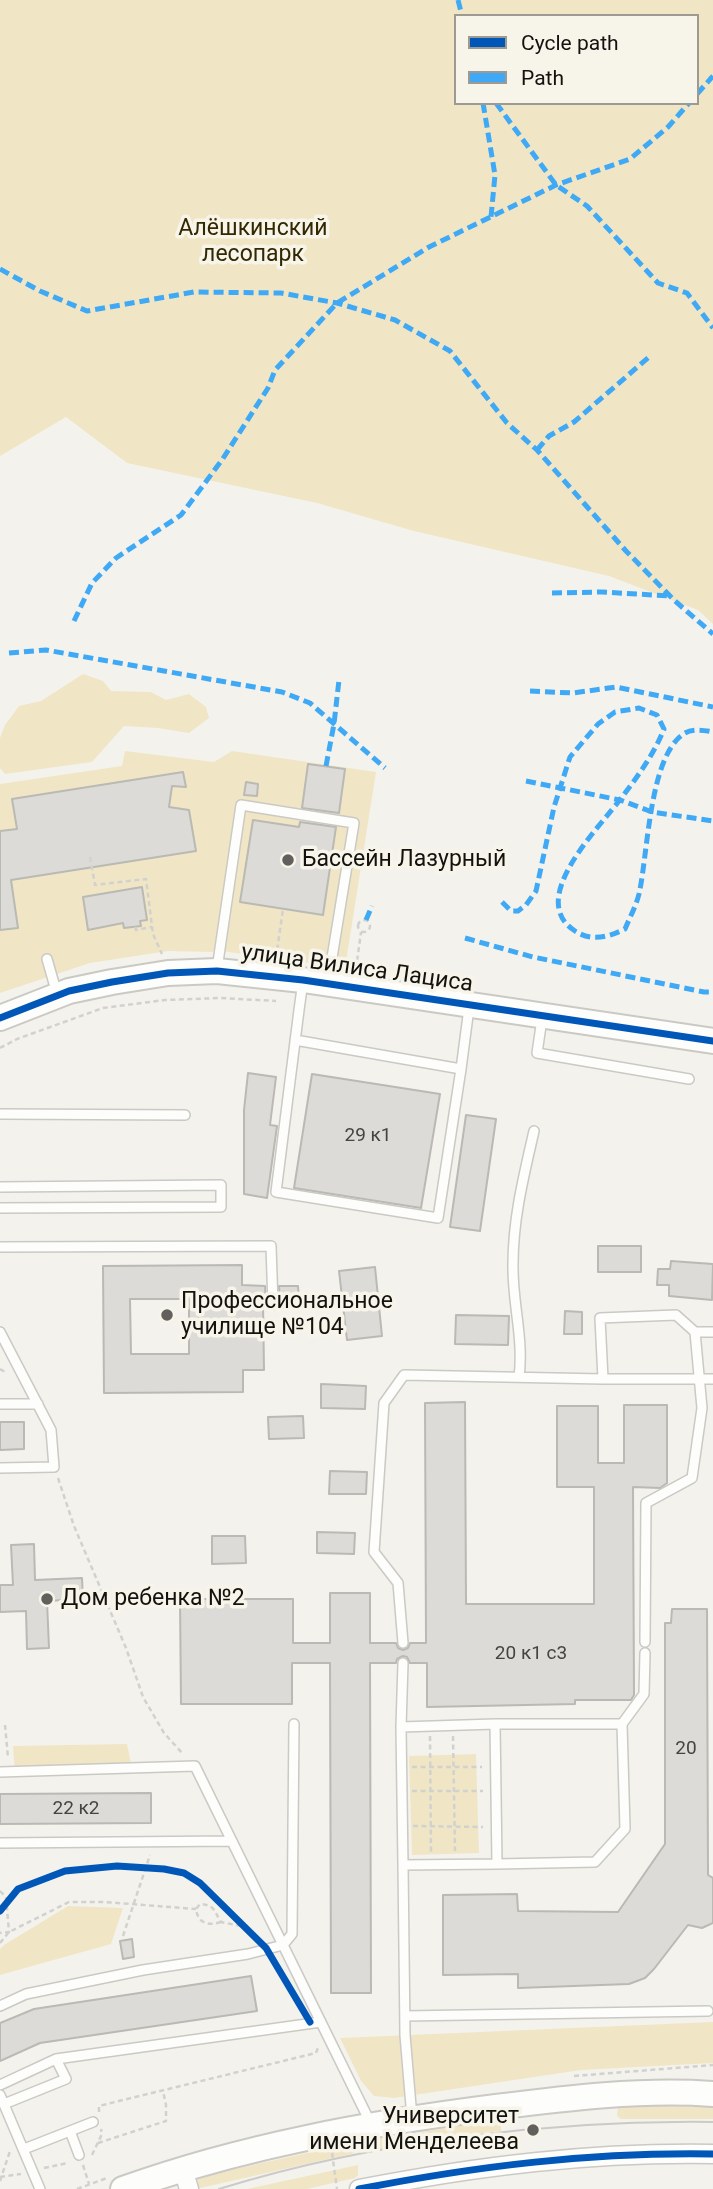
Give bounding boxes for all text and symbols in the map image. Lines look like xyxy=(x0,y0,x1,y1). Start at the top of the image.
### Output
legend xyxy=(454,14,699,105)
text: Cycle path xyxy=(521,31,619,55)
text: Path xyxy=(521,66,564,90)
park label: Алёшкинский лесопарк xyxy=(178,215,328,269)
place label: Бассейн Лазурный xyxy=(302,846,506,874)
marker: Бассейн Лазурный xyxy=(280,852,296,868)
street label: улица Вилиса Лациса xyxy=(239,939,475,999)
house number: 29 к1 xyxy=(344,1125,392,1147)
place label: Профессиональное училище №104 xyxy=(181,1288,393,1342)
marker: Профессиональное училище №104 xyxy=(159,1307,175,1323)
place label: Дом ребенка №2 xyxy=(61,1585,245,1613)
marker: Дом ребенка №2 xyxy=(39,1591,55,1607)
house number: 20 к1 с3 xyxy=(495,1643,567,1665)
house number: 20 xyxy=(675,1738,697,1760)
house number: 22 к2 xyxy=(52,1798,100,1820)
place label: Университет имени Менделеева xyxy=(309,2103,519,2157)
marker: Университет имени Менделеева xyxy=(525,2122,541,2138)

